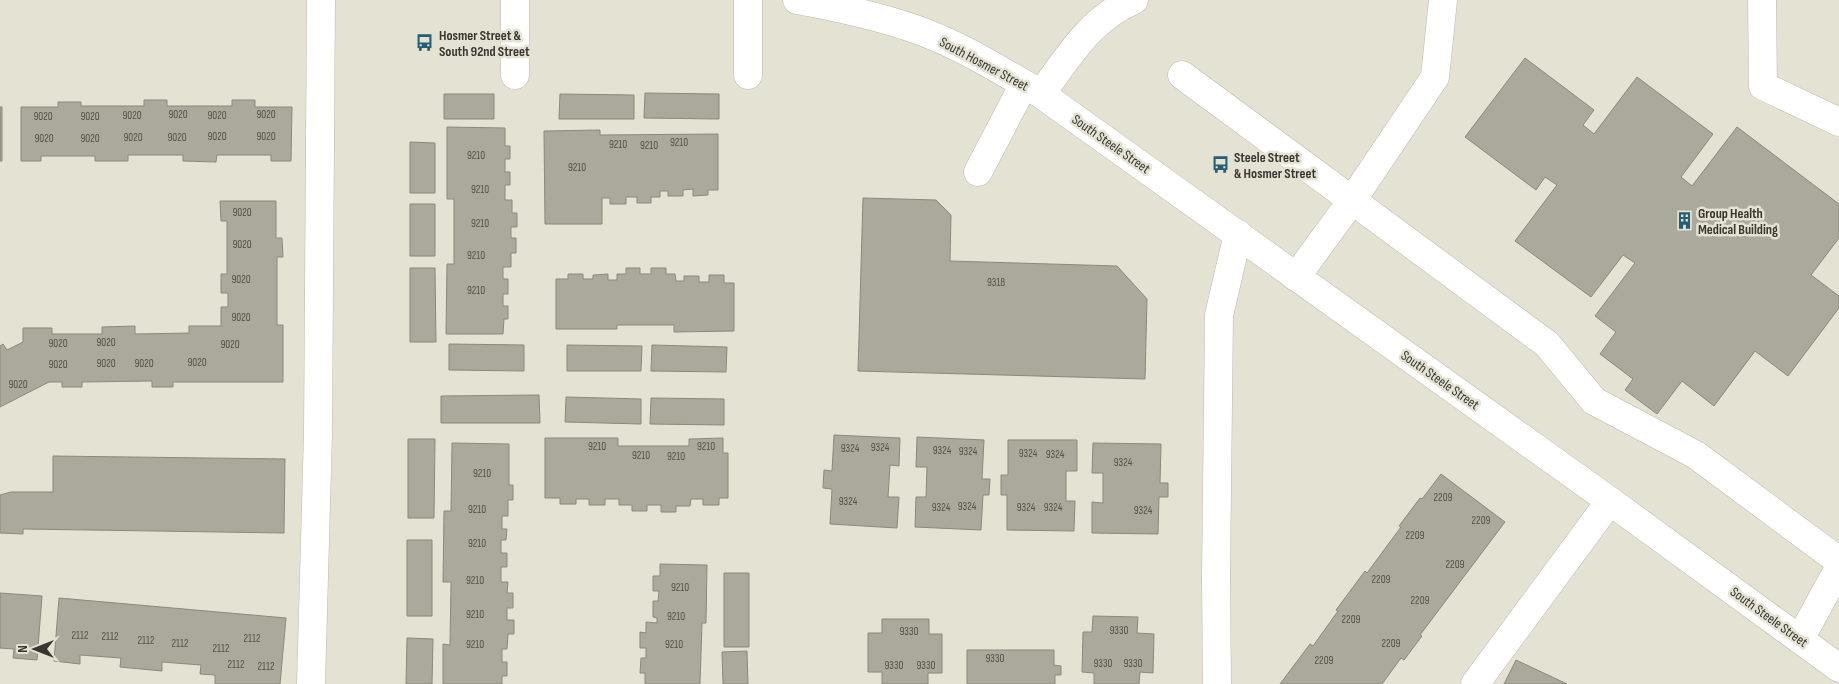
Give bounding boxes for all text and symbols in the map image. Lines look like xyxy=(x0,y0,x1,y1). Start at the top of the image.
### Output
place label: Hosmer Street & South 92nd Street xyxy=(439,27,530,60)
bus stop icon: Hosmer Street & South 92nd Street xyxy=(415,33,435,53)
street label: South Hosmer Street xyxy=(937,33,1031,95)
house number: 9020 xyxy=(168,108,188,121)
house number: 9020 xyxy=(256,108,276,121)
house number: 9020 xyxy=(122,109,142,122)
house number: 9020 xyxy=(207,109,227,122)
house number: 9020 xyxy=(33,110,53,123)
house number: 9020 xyxy=(80,110,100,123)
street label: South Steele Street xyxy=(1069,111,1153,177)
house number: 9020 xyxy=(207,130,227,143)
house number: 9020 xyxy=(256,130,276,143)
house number: 9020 xyxy=(123,131,143,144)
house number: 9020 xyxy=(167,131,187,144)
house number: 9020 xyxy=(34,132,54,145)
house number: 9020 xyxy=(80,132,100,145)
house number: 9210 xyxy=(670,136,688,149)
house number: 9210 xyxy=(609,138,627,151)
house number: 9210 xyxy=(640,139,658,152)
house number: 9210 xyxy=(467,149,485,162)
place label: Steele Street & Hosmer Street xyxy=(1234,149,1316,182)
bus stop icon: Steele Street & Hosmer Street xyxy=(1210,155,1230,175)
house number: 9210 xyxy=(568,161,586,174)
house number: 9210 xyxy=(471,183,489,196)
place label: Group Health Medical Building xyxy=(1698,205,1778,238)
house number: 9020 xyxy=(232,206,252,219)
building icon: Group Health Medical Building xyxy=(1674,211,1694,231)
house number: 9210 xyxy=(471,217,489,230)
house number: 9020 xyxy=(232,238,252,251)
house number: 9210 xyxy=(467,249,485,262)
house number: 9020 xyxy=(231,273,251,286)
house number: 9318 xyxy=(987,276,1005,289)
house number: 9210 xyxy=(467,284,485,297)
house number: 9020 xyxy=(231,311,251,324)
house number: 9020 xyxy=(96,336,116,349)
house number: 9020 xyxy=(48,337,68,350)
house number: 9020 xyxy=(220,338,240,351)
street label: South Steele Street xyxy=(1398,347,1482,413)
house number: 9020 xyxy=(187,356,207,369)
house number: 9020 xyxy=(96,357,116,370)
house number: 9020 xyxy=(134,357,154,370)
house number: 9020 xyxy=(48,358,68,371)
house number: 9020 xyxy=(8,378,28,391)
house number: 9210 xyxy=(588,440,606,453)
house number: 9210 xyxy=(697,440,715,453)
house number: 9324 xyxy=(871,441,890,454)
house number: 9324 xyxy=(841,442,860,455)
house number: 9324 xyxy=(933,444,952,457)
house number: 9324 xyxy=(959,445,978,458)
house number: 9324 xyxy=(1019,447,1038,460)
house number: 9324 xyxy=(1046,448,1065,461)
house number: 9210 xyxy=(632,449,650,462)
house number: 9210 xyxy=(667,450,685,463)
house number: 9324 xyxy=(1114,456,1133,469)
house number: 9210 xyxy=(473,467,491,480)
house number: 2209 xyxy=(1434,491,1453,504)
house number: 9324 xyxy=(839,495,858,508)
house number: 9324 xyxy=(958,500,977,513)
house number: 9324 xyxy=(932,501,951,514)
house number: 9324 xyxy=(1017,501,1036,514)
house number: 9324 xyxy=(1044,501,1063,514)
house number: 9210 xyxy=(468,503,486,516)
house number: 9324 xyxy=(1134,504,1153,517)
house number: 2209 xyxy=(1472,514,1491,527)
house number: 2209 xyxy=(1406,529,1425,542)
house number: 9210 xyxy=(468,537,486,550)
house number: 2209 xyxy=(1446,558,1465,571)
house number: 2209 xyxy=(1372,573,1391,586)
house number: 9210 xyxy=(466,574,484,587)
house number: 9210 xyxy=(671,581,689,594)
street label: South Steele Street xyxy=(1727,583,1811,651)
house number: 2209 xyxy=(1411,594,1430,607)
house number: 9210 xyxy=(466,608,484,621)
house number: 9210 xyxy=(667,610,685,623)
house number: 2209 xyxy=(1342,613,1361,626)
north arrow xyxy=(10,624,60,674)
house number: 9330 xyxy=(1109,624,1129,637)
house number: 9330 xyxy=(899,625,919,638)
house number: 2112 xyxy=(72,629,89,642)
house number: 2112 xyxy=(102,630,119,643)
house number: 2112 xyxy=(244,632,261,645)
house number: 2112 xyxy=(138,634,155,647)
house number: 2112 xyxy=(172,637,189,650)
house number: 2209 xyxy=(1382,637,1401,650)
house number: 9210 xyxy=(466,638,484,651)
house number: 9210 xyxy=(665,638,683,651)
house number: 2112 xyxy=(213,642,230,655)
text: N xyxy=(14,645,31,653)
house number: 9330 xyxy=(985,652,1005,665)
house number: 2209 xyxy=(1315,654,1334,667)
house number: 9330 xyxy=(1093,657,1113,670)
house number: 9330 xyxy=(1123,657,1143,670)
house number: 2112 xyxy=(228,658,245,671)
house number: 9330 xyxy=(884,659,904,672)
house number: 9330 xyxy=(916,659,936,672)
house number: 2112 xyxy=(258,660,275,673)

